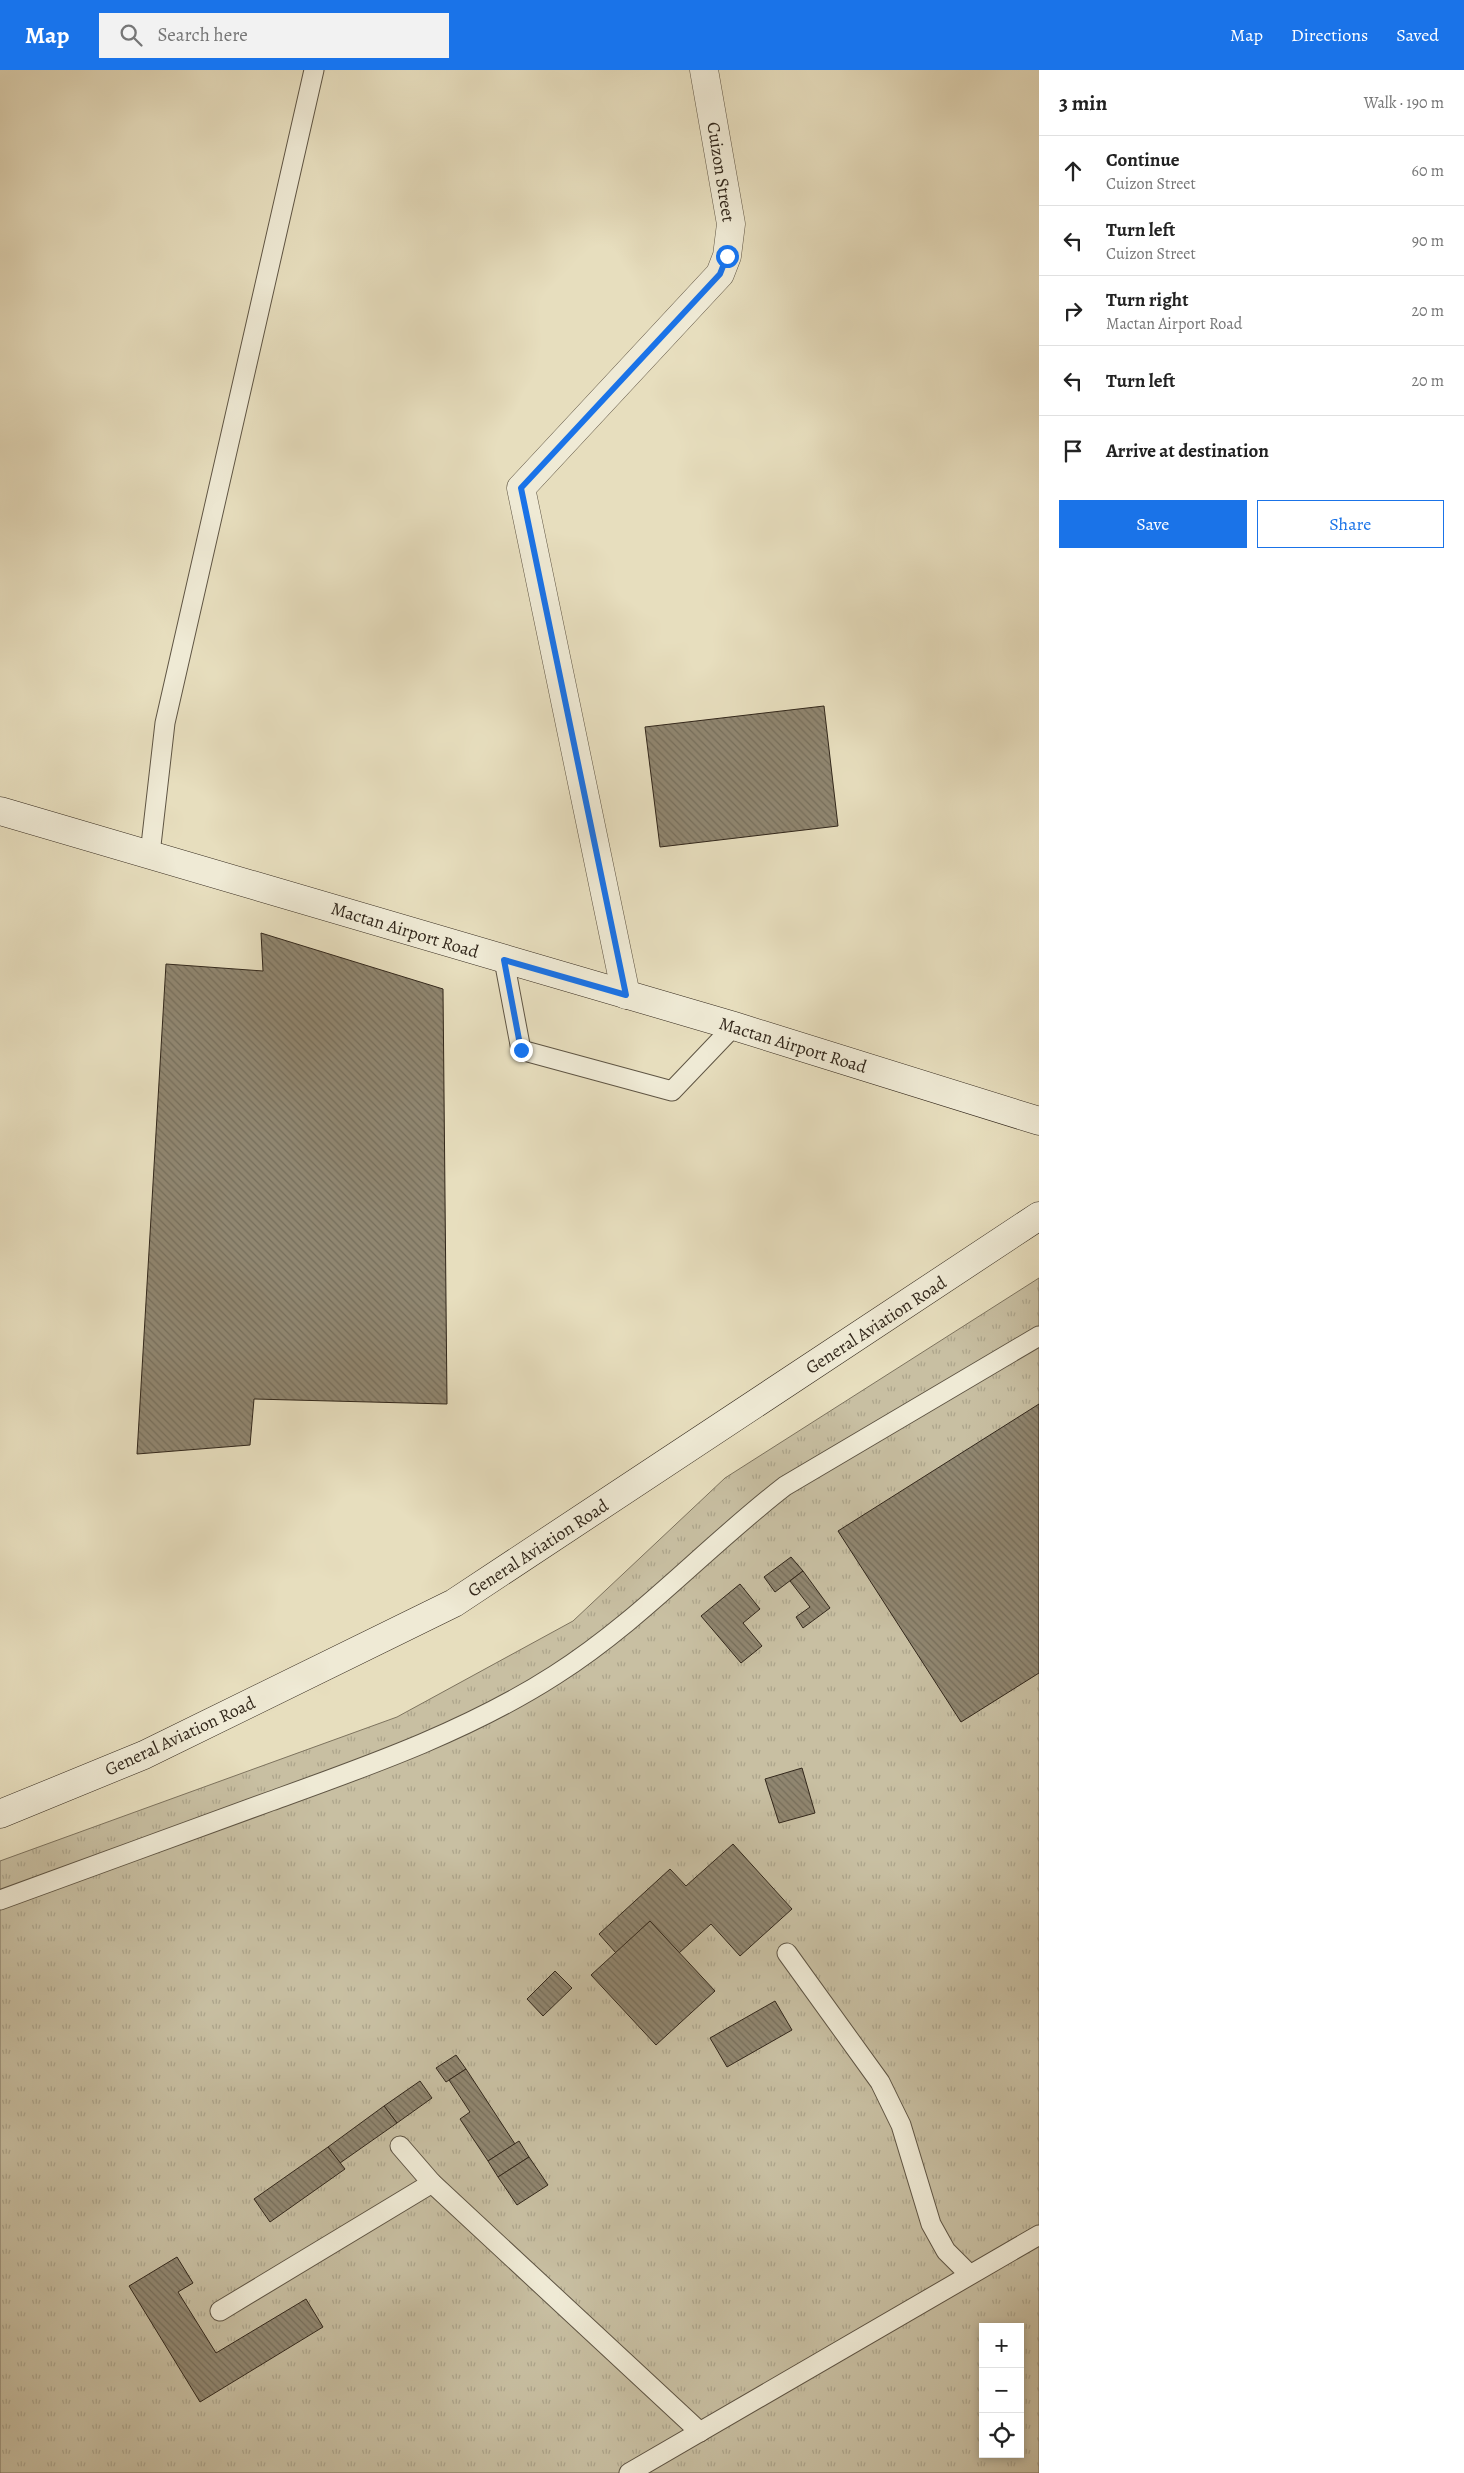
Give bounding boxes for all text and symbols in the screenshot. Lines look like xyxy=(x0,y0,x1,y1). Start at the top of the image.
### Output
search box xyxy=(99,13,449,58)
text: Map xyxy=(25,19,69,51)
icon: search xyxy=(117,21,145,49)
text: Search here xyxy=(157,22,248,48)
text: Map xyxy=(1230,23,1263,47)
text: Directions xyxy=(1291,23,1368,47)
text: Saved xyxy=(1396,23,1439,47)
text: 3 min xyxy=(1059,89,1107,117)
text: Walk · 190 m xyxy=(1364,92,1444,114)
street label: Cuizon Street xyxy=(701,120,741,224)
text: Continue xyxy=(1106,147,1180,173)
icon: ahead xyxy=(1059,157,1087,185)
text: 60 m xyxy=(1412,160,1444,182)
text: Cuizon Street xyxy=(1106,173,1196,195)
text: Turn left xyxy=(1106,217,1175,243)
icon: left xyxy=(1059,227,1087,255)
text: 90 m xyxy=(1412,230,1444,252)
text: Cuizon Street xyxy=(1106,243,1196,265)
route start xyxy=(716,245,739,268)
text: Turn right xyxy=(1106,287,1188,313)
icon: right xyxy=(1059,297,1087,325)
text: 20 m xyxy=(1411,300,1444,322)
text: Mactan Airport Road xyxy=(1106,313,1242,335)
icon: left xyxy=(1059,367,1087,395)
text: Turn left xyxy=(1106,368,1175,394)
text: 20 m xyxy=(1411,370,1444,392)
icon: arrive xyxy=(1059,437,1087,465)
text: Arrive at destination xyxy=(1106,438,1269,464)
button: Save xyxy=(1059,500,1247,548)
button: Share xyxy=(1257,500,1444,548)
street label: Mactan Airport Road xyxy=(328,896,482,964)
street label: Mactan Airport Road xyxy=(716,1011,870,1079)
route end xyxy=(510,1039,533,1062)
street label: General Aviation Road xyxy=(801,1270,951,1380)
street label: General Aviation Road xyxy=(463,1493,613,1603)
street label: General Aviation Road xyxy=(101,1690,259,1781)
map controls xyxy=(979,2323,1024,2458)
button: + xyxy=(979,2323,1024,2368)
button: − xyxy=(979,2368,1024,2413)
button: locate xyxy=(979,2413,1024,2458)

